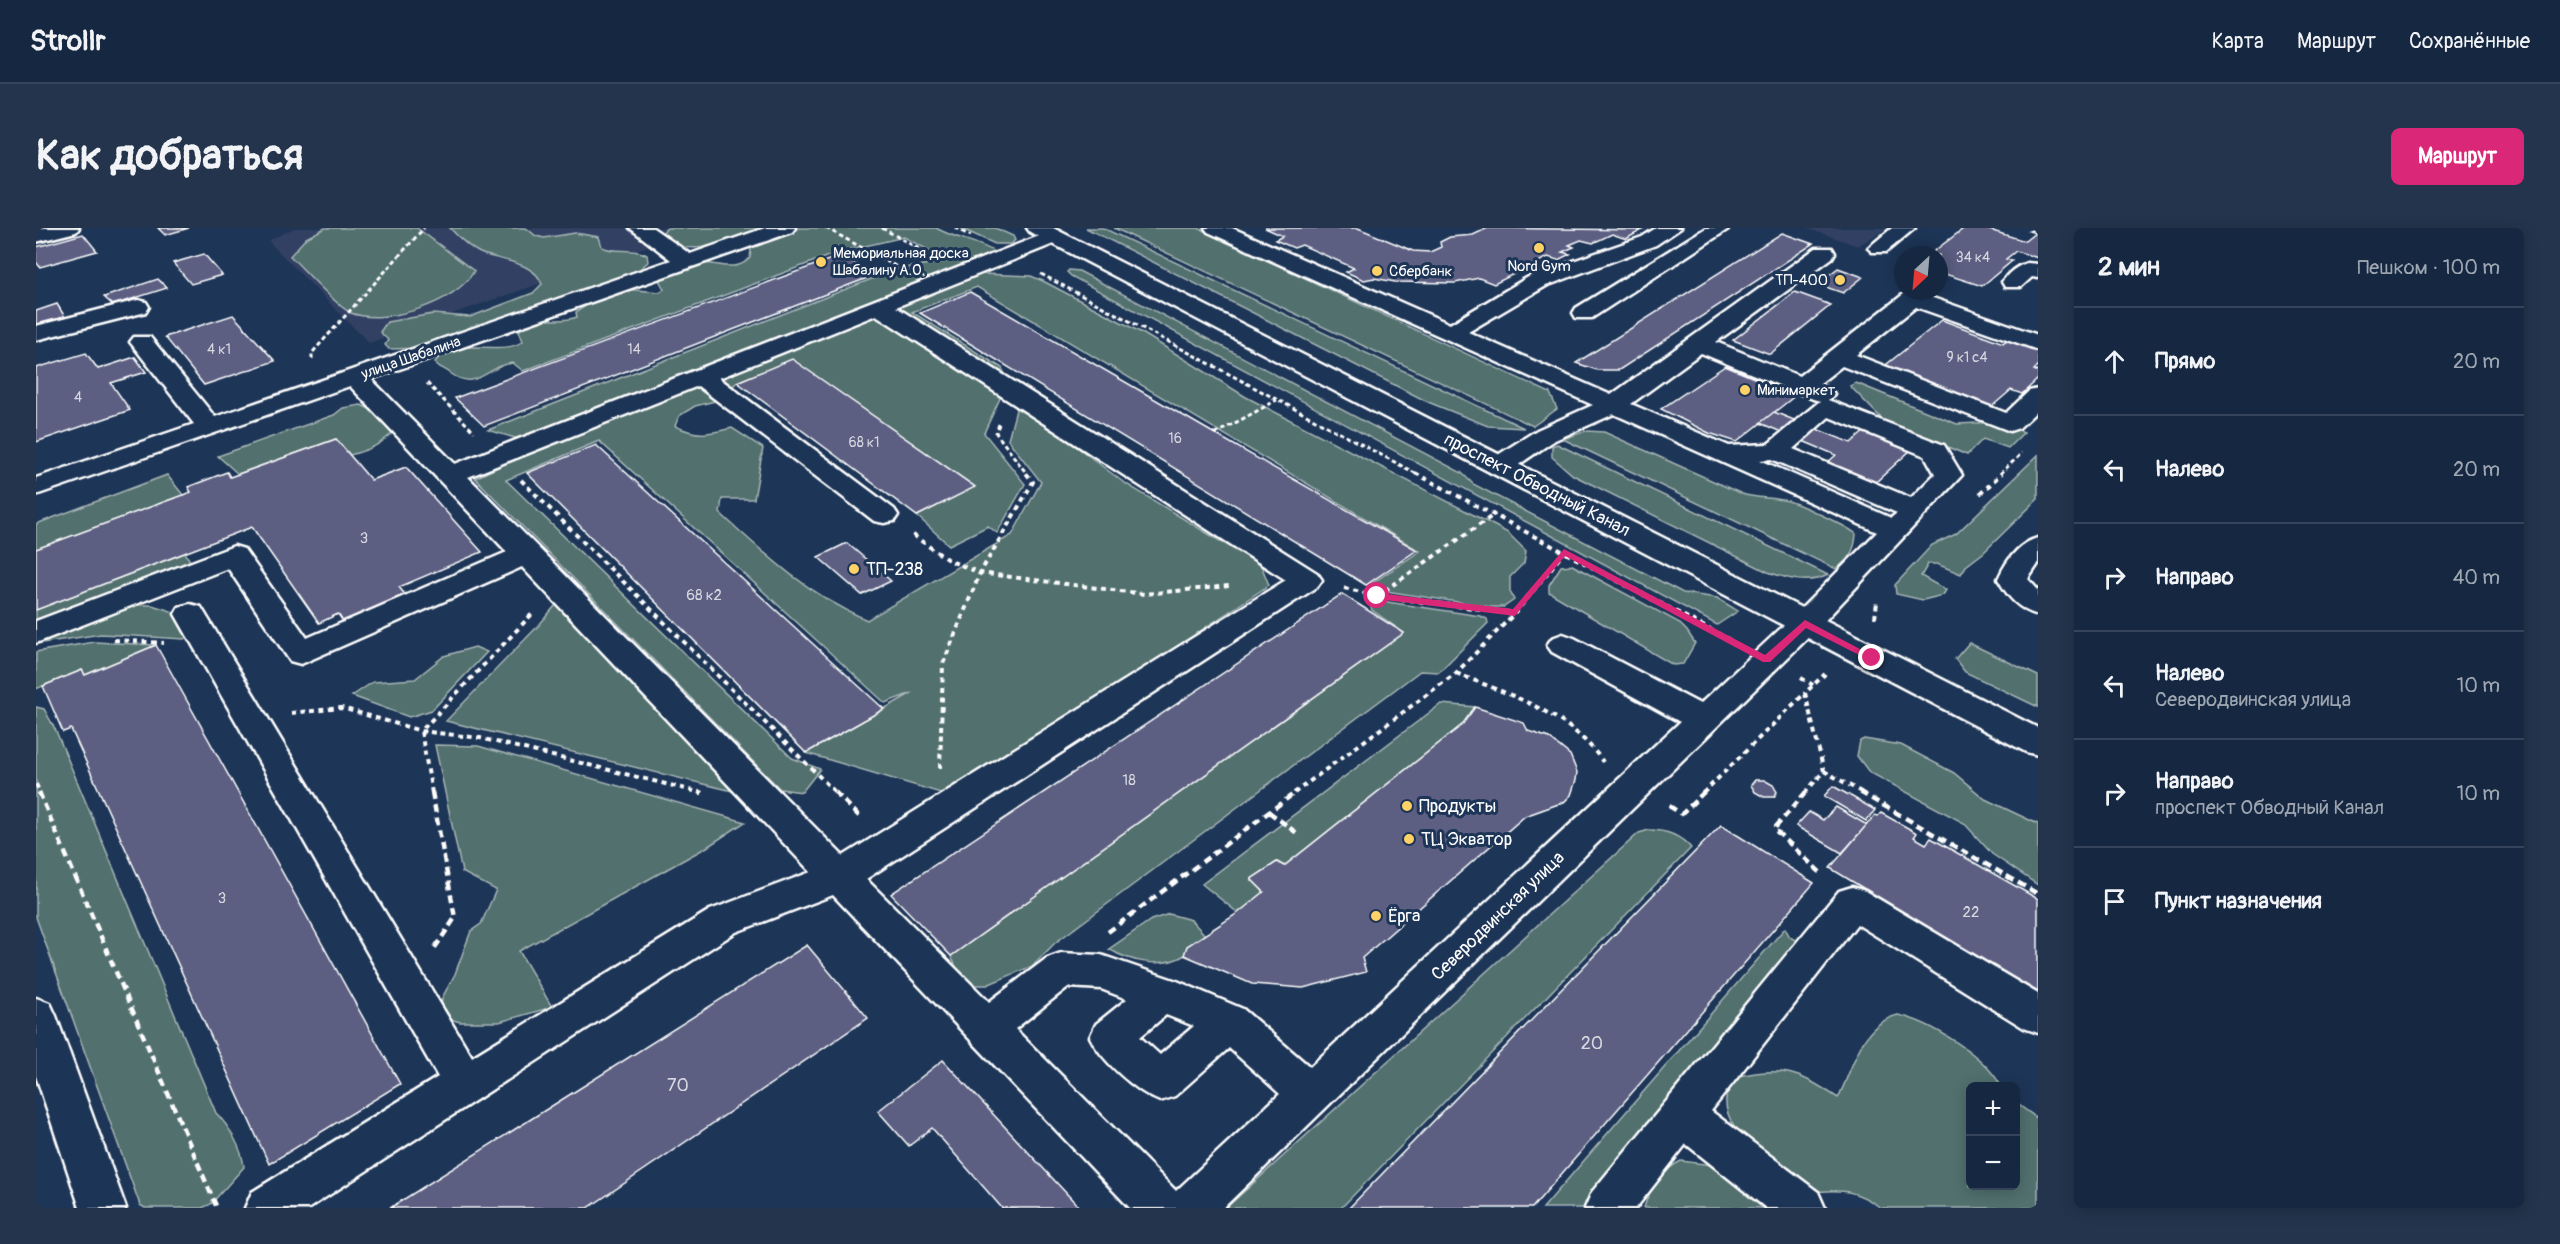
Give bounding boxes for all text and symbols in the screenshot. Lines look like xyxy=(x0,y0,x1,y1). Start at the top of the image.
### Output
text: Strollr xyxy=(30,24,105,59)
text: Карта xyxy=(2212,28,2264,55)
text: Маршрут xyxy=(2297,28,2376,55)
text: Сохранённые xyxy=(2409,28,2530,55)
button: Маршрут xyxy=(2391,128,2524,185)
text: Как добраться xyxy=(36,130,303,182)
marker: Nord Gym xyxy=(1532,241,1546,255)
place label: Мемориальная доска Шабалину А.О. xyxy=(833,244,969,280)
north arrow xyxy=(1894,246,1948,300)
house number: 34 к4 xyxy=(1956,249,1990,266)
text: 2 мин xyxy=(2098,251,2160,283)
marker: Мемориальная доска Шабалину А.О. xyxy=(814,255,828,269)
text: Пешком · 100 m xyxy=(2357,255,2500,280)
place label: Nord Gym xyxy=(1507,257,1571,276)
place label: Сбербанк xyxy=(1389,262,1452,281)
marker: Сбербанк xyxy=(1370,264,1384,278)
place label: ТП-400 xyxy=(1775,271,1828,290)
marker: ТП-400 xyxy=(1833,273,1847,287)
street label: улица Шабалина xyxy=(358,332,463,384)
house number: 4 к1 xyxy=(207,341,231,358)
house number: 14 xyxy=(627,341,641,358)
icon: ahead xyxy=(2098,345,2131,378)
text: Прямо xyxy=(2155,347,2215,375)
house number: 9 к1 с4 xyxy=(1946,349,1988,366)
text: 20 m xyxy=(2453,349,2500,374)
place label: Минимаркет xyxy=(1757,381,1836,400)
marker: Минимаркет xyxy=(1738,383,1752,397)
house number: 4 xyxy=(74,389,82,406)
street label: проспект Обводный Канал xyxy=(1440,428,1634,542)
house number: 16 xyxy=(1168,430,1182,447)
house number: 68 к1 xyxy=(849,434,879,451)
icon: left xyxy=(2098,453,2131,486)
text: Налево xyxy=(2155,455,2224,483)
text: 20 m xyxy=(2453,457,2500,482)
house number: 3 xyxy=(360,529,368,548)
place label: ТП-238 xyxy=(866,558,923,581)
icon: right xyxy=(2098,561,2131,594)
marker: ТП-238 xyxy=(847,562,861,576)
text: Направо xyxy=(2155,563,2234,591)
text: 40 m xyxy=(2453,565,2500,590)
route start xyxy=(1363,582,1389,608)
house number: 68 к2 xyxy=(686,586,722,605)
route end xyxy=(1858,644,1884,670)
text: Налево xyxy=(2155,659,2224,687)
icon: left xyxy=(2098,669,2131,702)
text: 10 m xyxy=(2456,673,2500,698)
text: Северодвинская улица xyxy=(2155,687,2351,712)
text: Направо xyxy=(2155,767,2234,795)
house number: 18 xyxy=(1122,771,1136,790)
icon: right xyxy=(2098,777,2131,810)
text: 10 m xyxy=(2456,781,2500,806)
place label: Продукты xyxy=(1419,795,1496,818)
text: проспект Обводный Канал xyxy=(2155,795,2384,820)
marker: Продукты xyxy=(1400,799,1414,813)
place label: ТЦ Экватор xyxy=(1421,828,1512,851)
marker: ТЦ Экватор xyxy=(1402,832,1416,846)
street label: Северодвинская улица xyxy=(1427,846,1569,986)
icon: arrive xyxy=(2098,885,2131,918)
text: Пункт назначения xyxy=(2155,887,2322,915)
house number: 3 xyxy=(218,889,226,908)
house number: 22 xyxy=(1963,903,1979,922)
place label: Ёрга xyxy=(1388,905,1420,928)
marker: Ёрга xyxy=(1369,909,1383,923)
house number: 20 xyxy=(1581,1032,1603,1055)
house number: 70 xyxy=(667,1074,689,1097)
map controls xyxy=(1966,1082,2020,1190)
button: + xyxy=(1966,1082,2020,1136)
button: − xyxy=(1966,1136,2020,1190)

